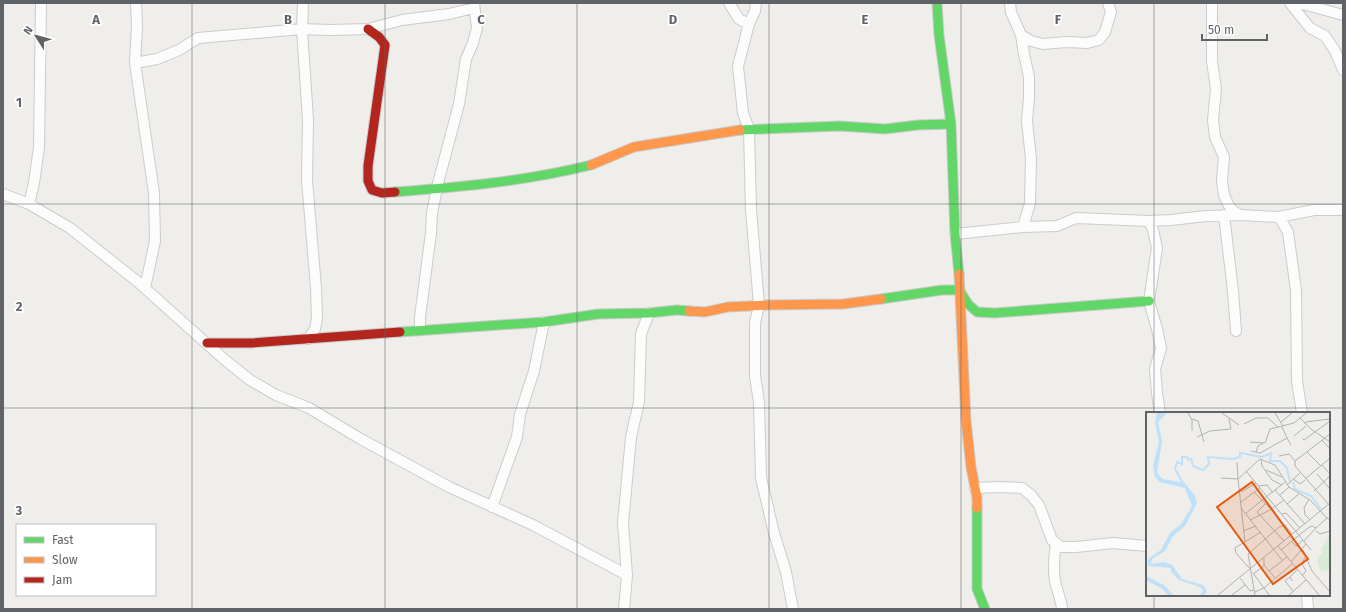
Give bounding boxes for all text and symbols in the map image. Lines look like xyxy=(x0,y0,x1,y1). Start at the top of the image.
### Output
text: A xyxy=(91,12,100,27)
text: B xyxy=(284,12,292,27)
text: C xyxy=(477,12,485,27)
text: D xyxy=(669,12,678,27)
text: E xyxy=(862,12,869,27)
text: F xyxy=(1055,12,1062,27)
north arrow xyxy=(16,16,56,56)
scale bar xyxy=(1202,16,1267,42)
text: 50 m xyxy=(1208,23,1234,37)
text: N xyxy=(21,24,36,37)
text: 1 xyxy=(16,95,22,110)
text: 2 xyxy=(16,299,23,314)
inset map xyxy=(1146,412,1330,596)
text: 3 xyxy=(15,503,23,518)
legend xyxy=(16,524,156,596)
text: Fast xyxy=(52,533,74,547)
text: Slow xyxy=(52,553,78,567)
text: Jam xyxy=(52,573,72,587)

